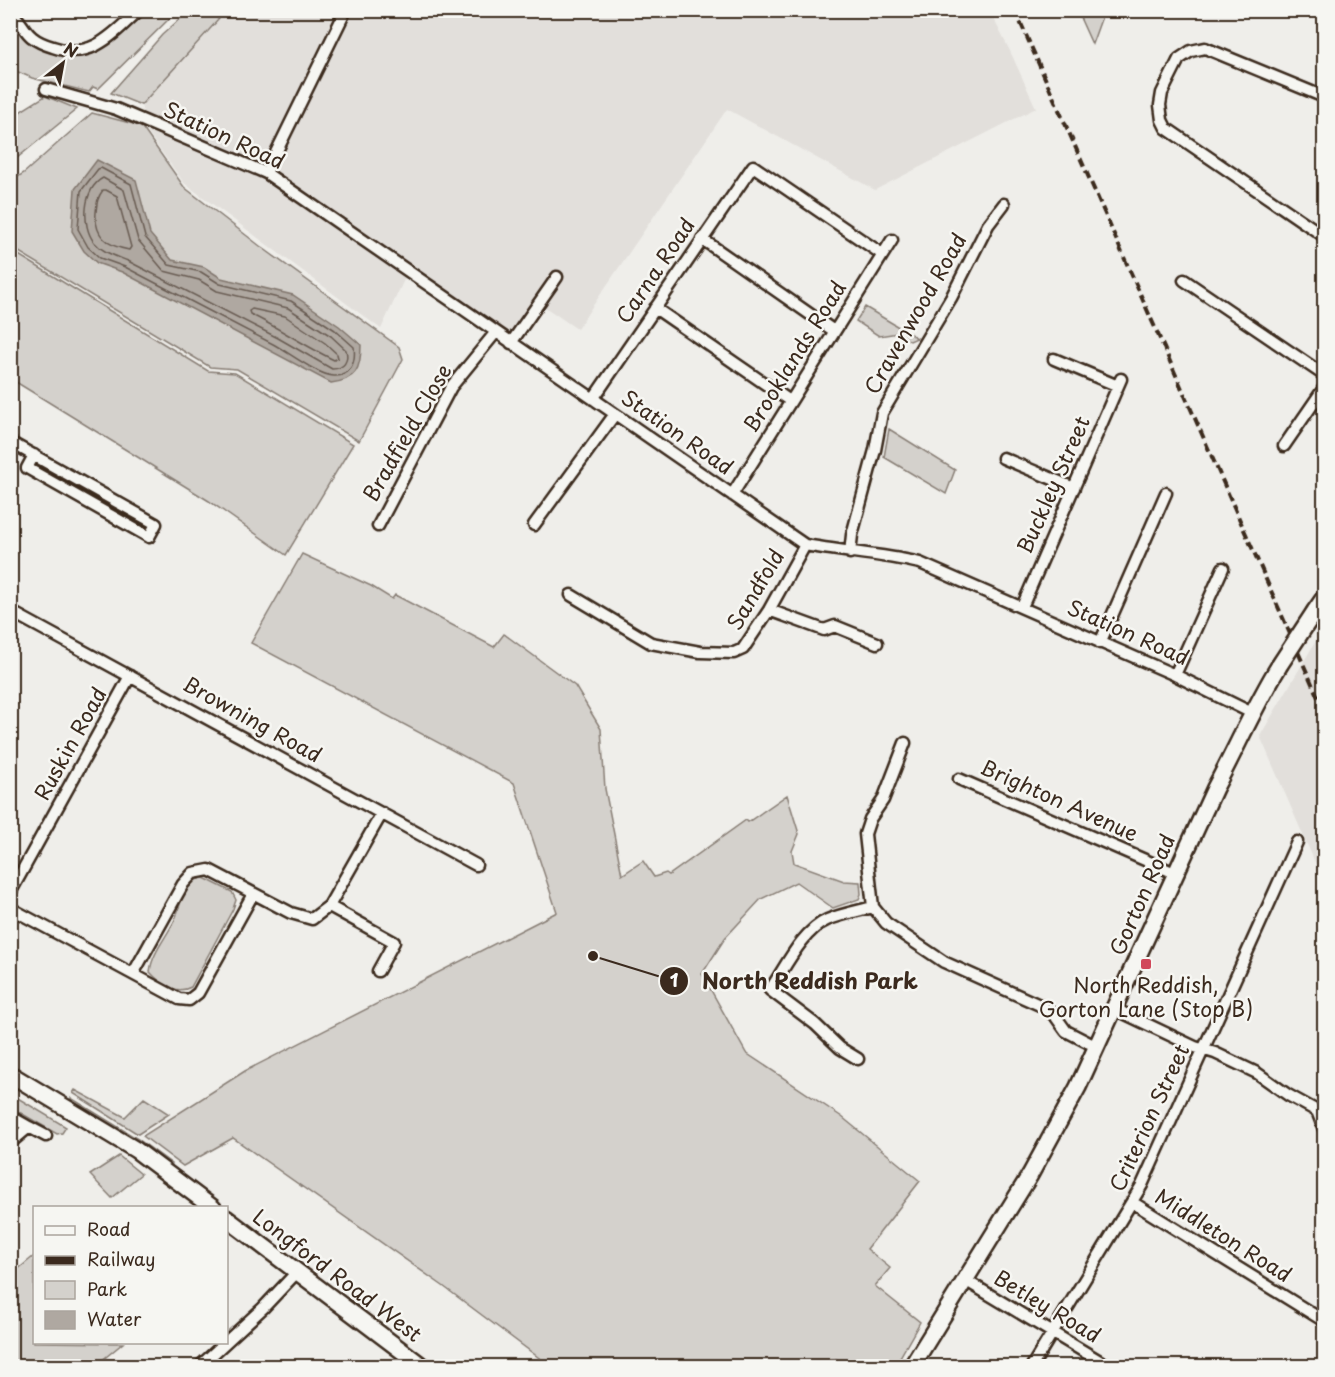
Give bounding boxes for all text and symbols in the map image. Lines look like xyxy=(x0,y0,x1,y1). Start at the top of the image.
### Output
north arrow xyxy=(33,33,93,93)
text: N xyxy=(60,36,83,63)
street label: Station Road xyxy=(159,92,291,176)
street label: Carna Road xyxy=(607,211,702,329)
street label: Cravenwood Road xyxy=(855,226,973,400)
street label: Brooklands Road xyxy=(734,274,853,438)
street label: Bradfield Close xyxy=(354,357,459,507)
street label: Station Road xyxy=(616,381,741,482)
street label: Buckley Street xyxy=(1008,410,1097,558)
street label: Sandfold xyxy=(718,542,791,636)
street label: Station Road xyxy=(1063,590,1195,672)
street label: Browning Road xyxy=(178,667,328,770)
street label: Ruskin Road xyxy=(25,681,114,805)
street label: Brighton Avenue xyxy=(976,750,1144,848)
street label: Gorton Road xyxy=(1100,828,1182,960)
marker: North Reddish, Gorton Lane (Stop B) xyxy=(1139,957,1153,971)
callout: North Reddish Park xyxy=(659,961,930,1001)
text: North Reddish Park xyxy=(702,963,918,996)
text: 1 xyxy=(670,966,679,993)
place label: North Reddish, Gorton Lane (Stop B) xyxy=(1039,968,1253,1024)
street label: Criterion Street xyxy=(1100,1038,1196,1196)
street label: Middleton Road xyxy=(1150,1179,1299,1289)
street label: Longford Road West xyxy=(247,1200,430,1349)
legend xyxy=(33,1206,228,1344)
text: Road xyxy=(87,1215,131,1242)
text: Railway xyxy=(87,1245,155,1272)
street label: Betley Road xyxy=(989,1261,1108,1350)
text: Park xyxy=(87,1275,127,1302)
text: Water xyxy=(87,1305,142,1332)

